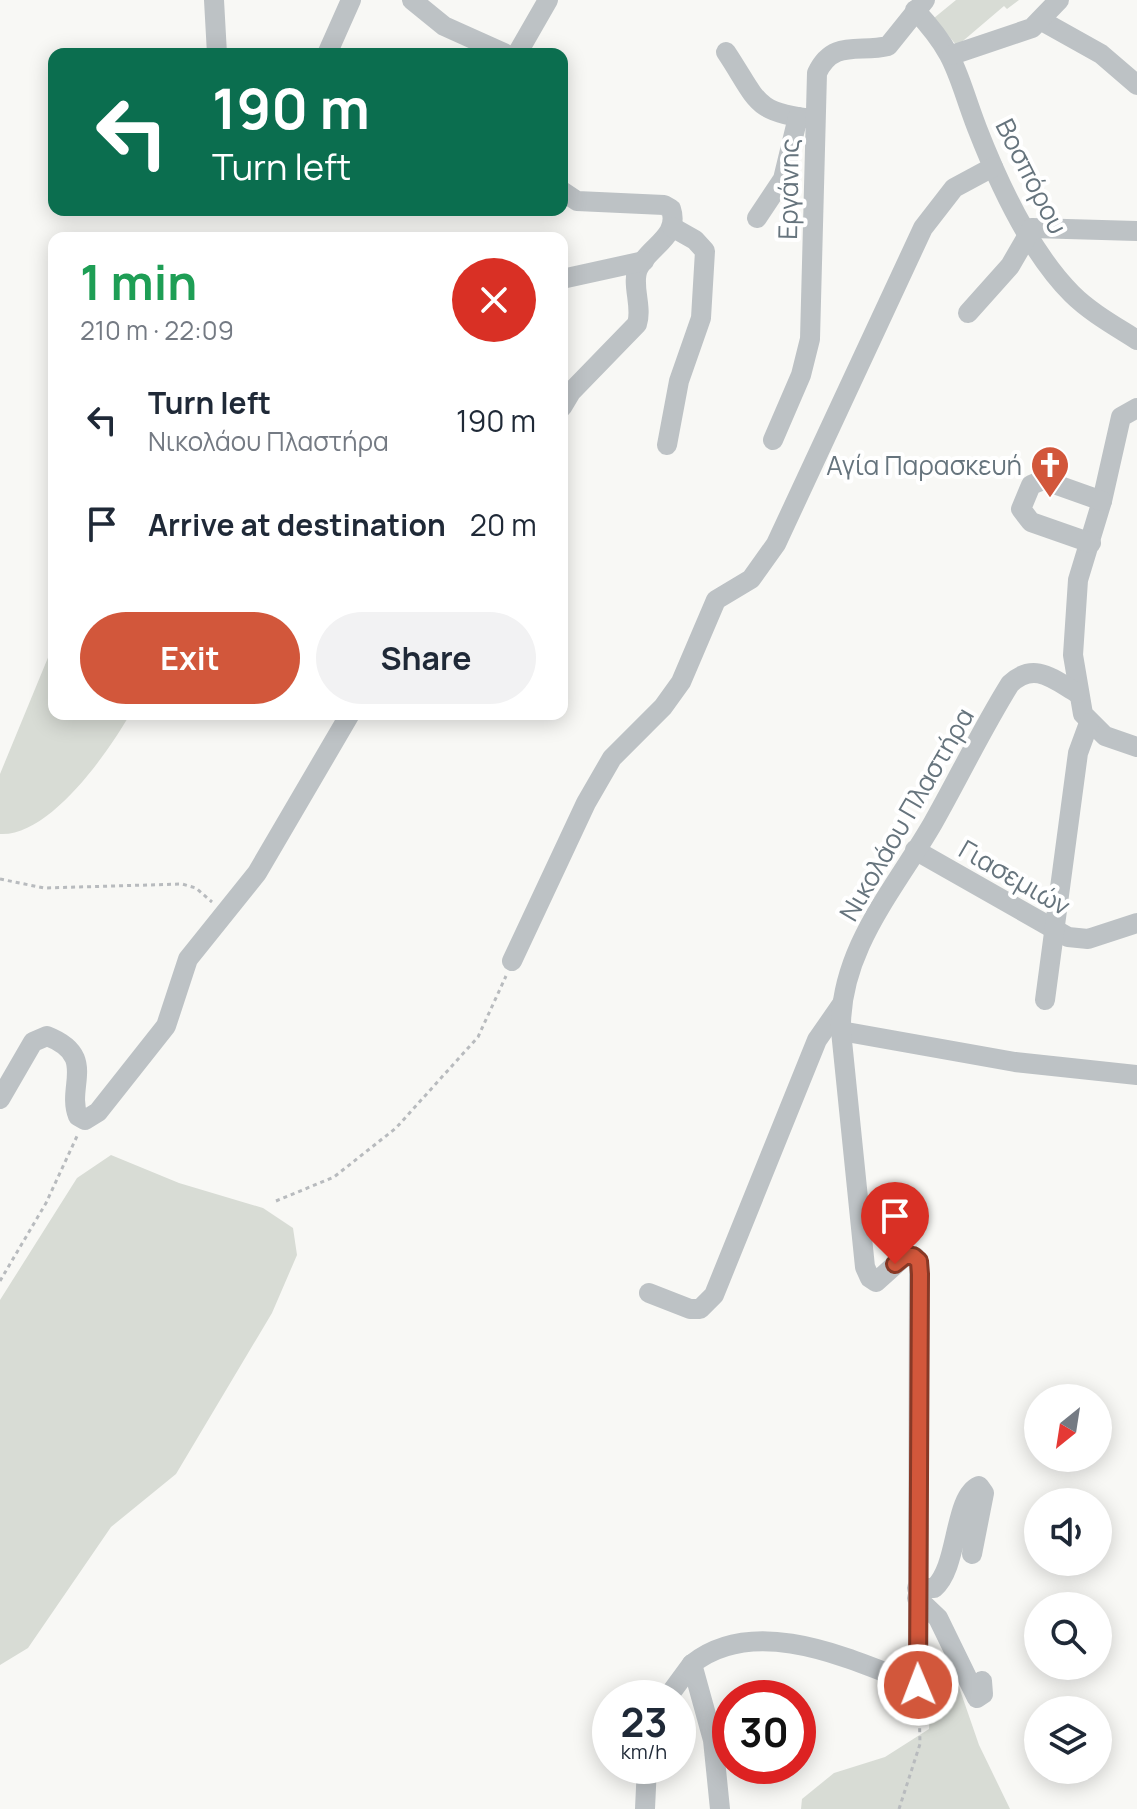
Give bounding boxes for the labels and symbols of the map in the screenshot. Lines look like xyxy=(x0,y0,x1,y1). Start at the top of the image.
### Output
street label: Βοσπόρου xyxy=(988,112,1076,240)
street label: Εργάνης xyxy=(769,138,807,240)
church icon: Αγία Παρασκευή xyxy=(1029,444,1071,499)
place label: Αγία Παρασκευή xyxy=(826,447,1022,483)
street label: Νικολάου Πλαστήρα xyxy=(830,701,982,927)
street label: Γιασεμιών xyxy=(953,831,1077,923)
pin xyxy=(861,1182,929,1264)
north arrow xyxy=(1024,1384,1112,1472)
position arrow xyxy=(876,1643,960,1727)
speed limit sign: 30 xyxy=(712,1680,816,1784)

